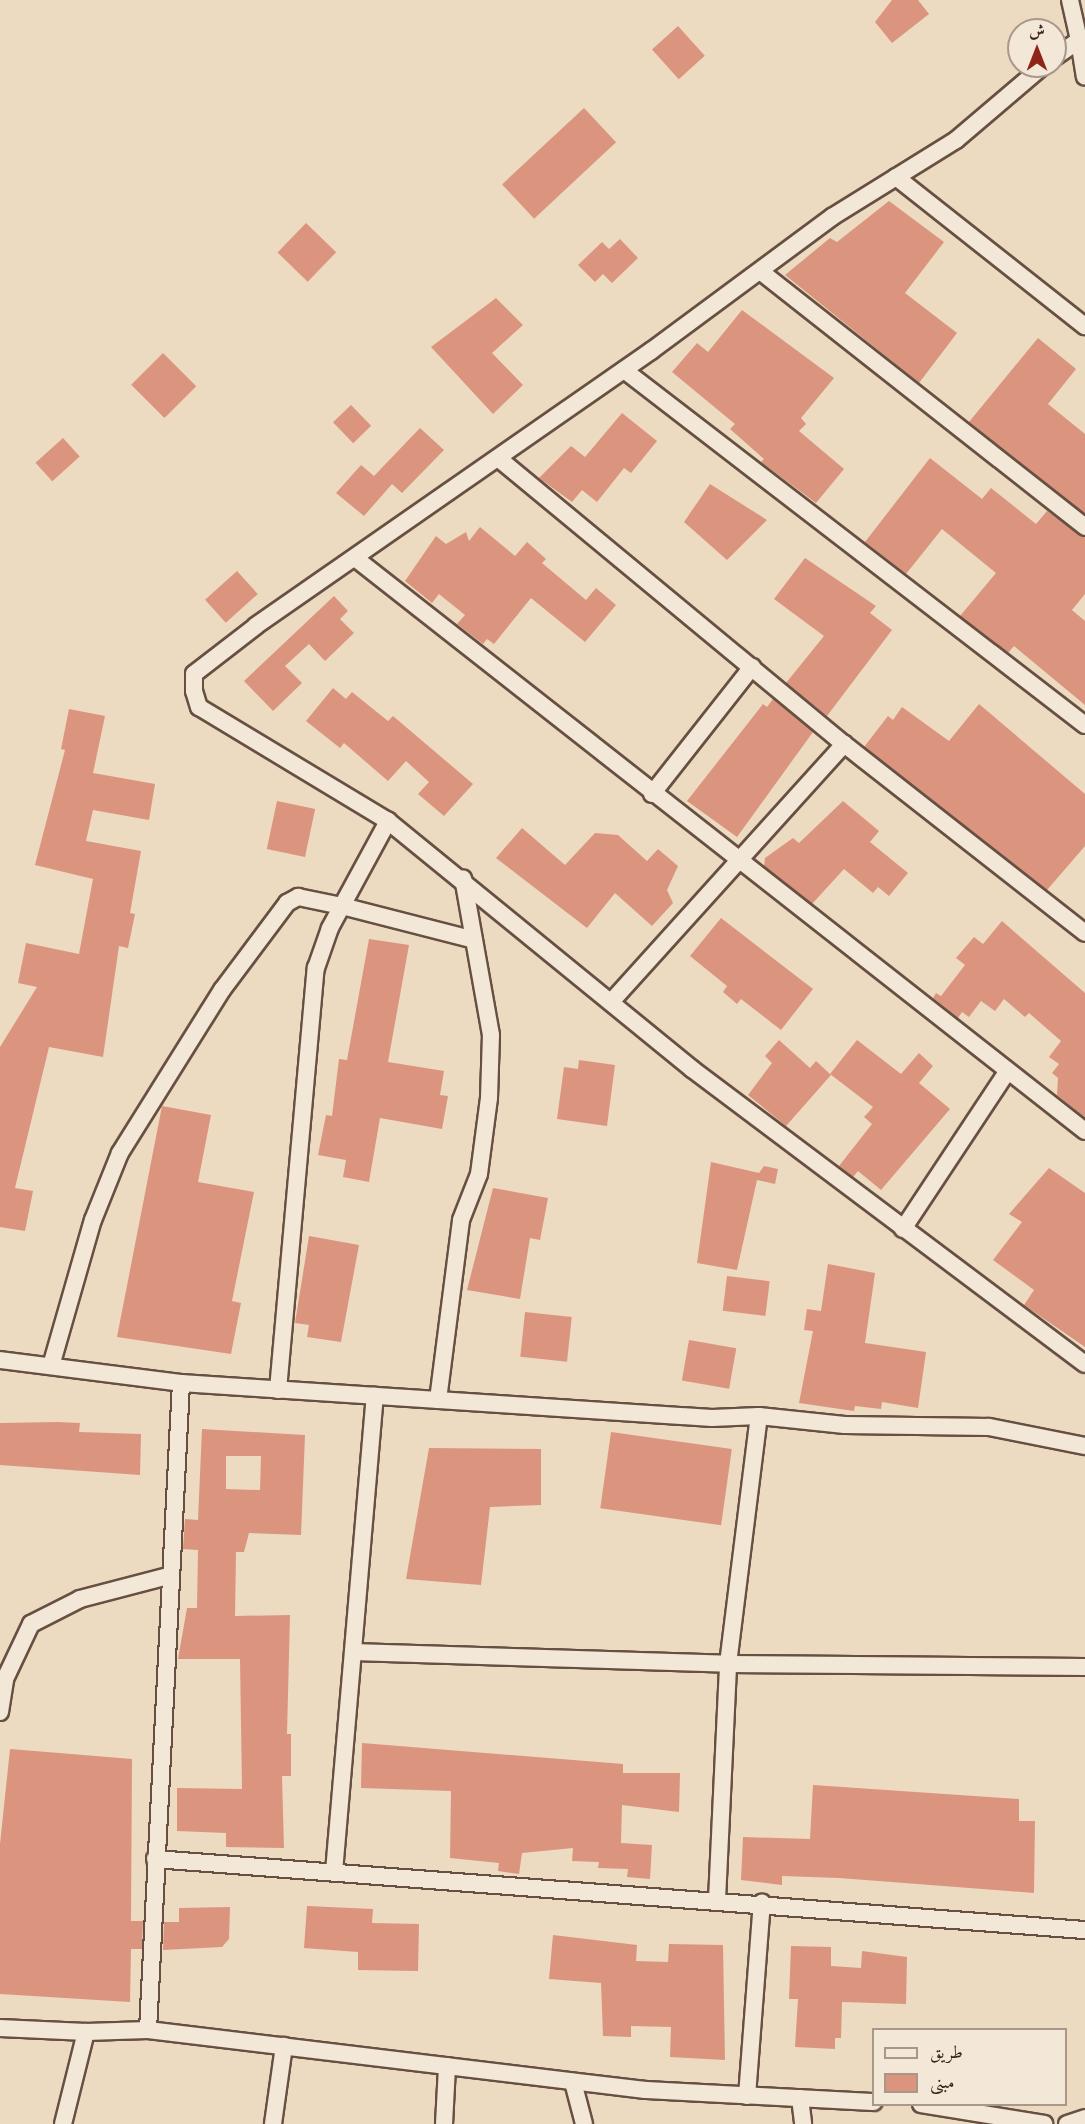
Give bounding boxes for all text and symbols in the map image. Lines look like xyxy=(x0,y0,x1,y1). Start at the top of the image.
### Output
north arrow xyxy=(1007,18,1067,78)
text: ش xyxy=(1029,24,1045,40)
legend xyxy=(872,2028,1067,2106)
text: طريق xyxy=(930,2044,963,2062)
text: مبنى xyxy=(930,2074,955,2092)

